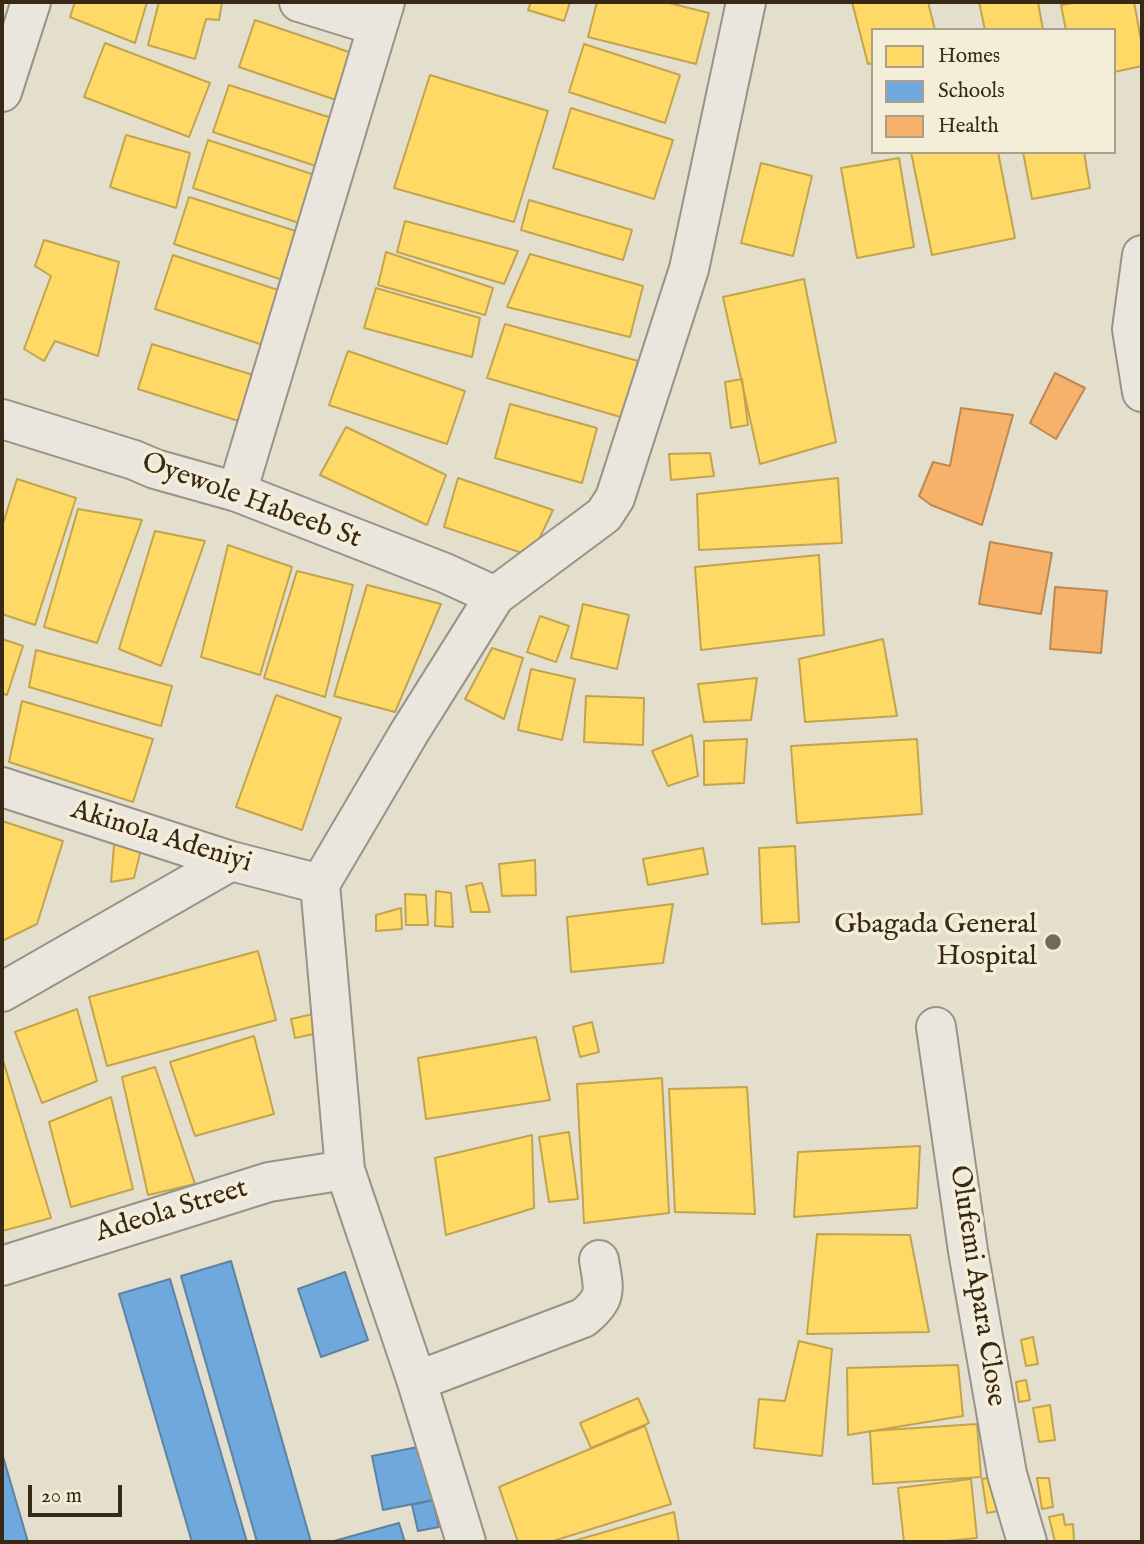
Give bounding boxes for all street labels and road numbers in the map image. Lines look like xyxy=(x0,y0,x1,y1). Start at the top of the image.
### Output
street label: Oyewole Habeeb St xyxy=(137,447,365,557)
street label: Akinola Adeniyi xyxy=(66,795,256,881)
street label: Olufemi Apara Close xyxy=(940,1163,1012,1409)
street label: Adeola Street xyxy=(92,1173,252,1251)

